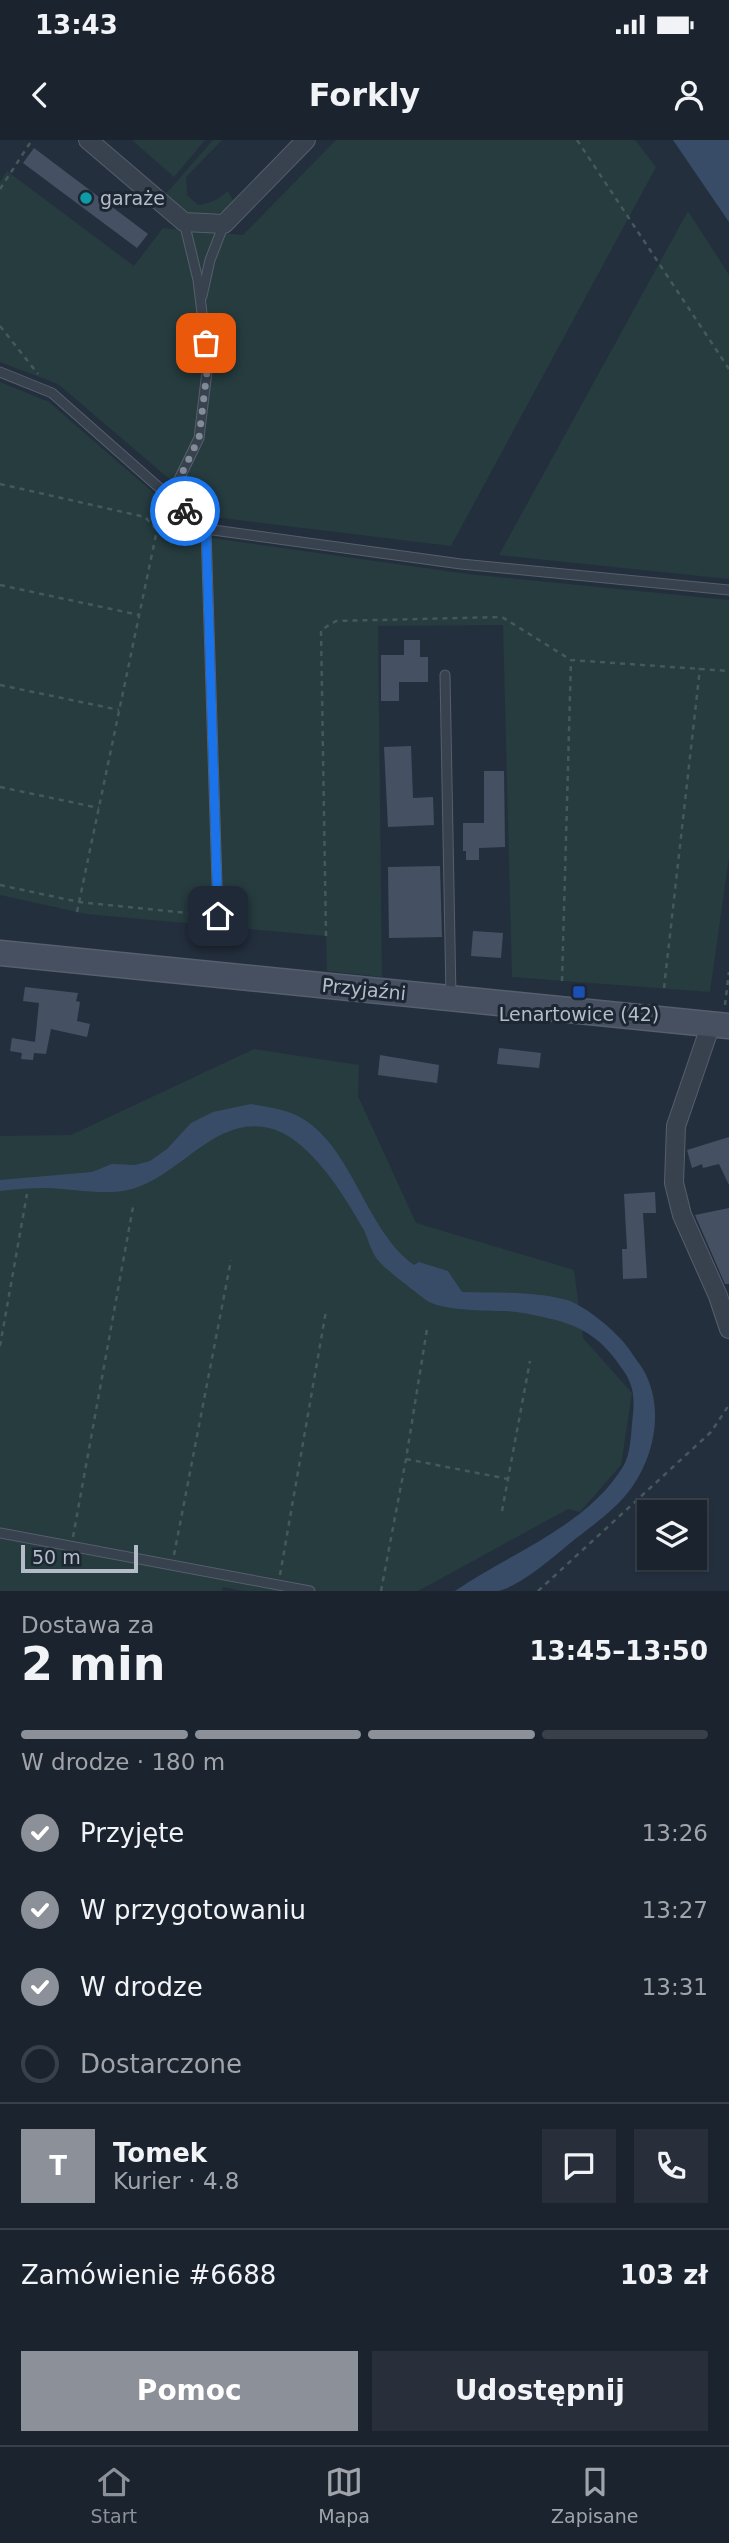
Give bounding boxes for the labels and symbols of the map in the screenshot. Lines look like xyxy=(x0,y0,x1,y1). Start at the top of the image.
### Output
place label: garaże xyxy=(100,187,165,209)
marker: garaże xyxy=(78,190,94,206)
pin xyxy=(176,313,236,373)
courier xyxy=(150,476,220,546)
pin xyxy=(188,886,248,946)
street label: Przyjaźni xyxy=(321,974,407,1004)
marker: Lenartowice (42) xyxy=(571,984,587,1000)
place label: Lenartowice (42) xyxy=(499,1003,659,1025)
scale bar xyxy=(21,1542,138,1574)

